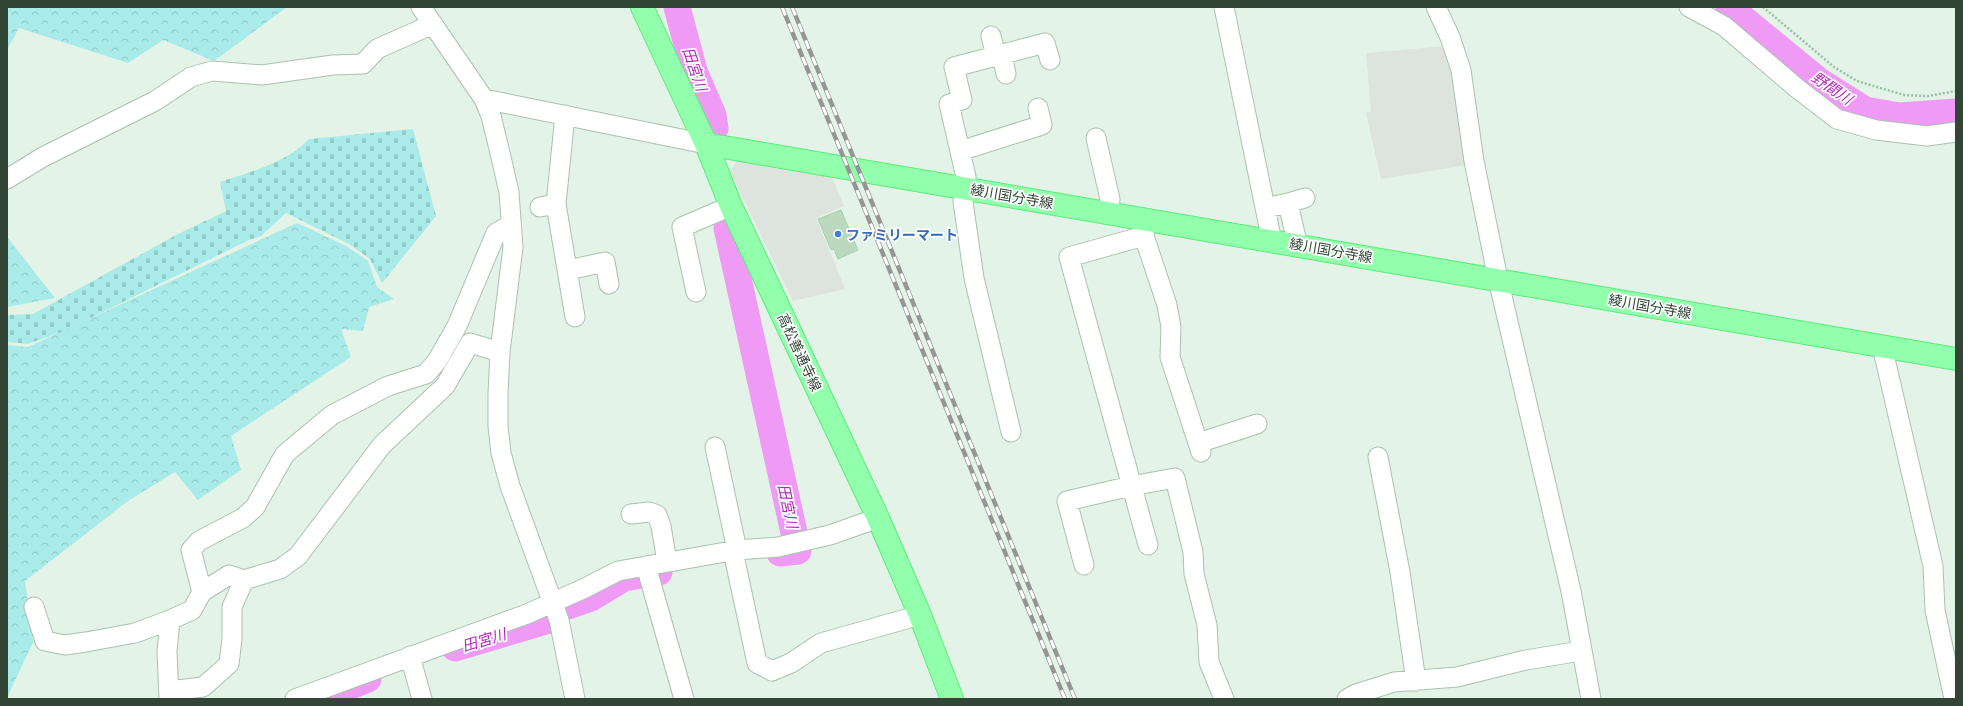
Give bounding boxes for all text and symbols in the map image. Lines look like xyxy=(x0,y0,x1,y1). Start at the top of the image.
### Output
water label: 田宮川 xyxy=(679,45,712,95)
water label: 野間川 xyxy=(1808,68,1858,110)
street label: 綾川国分寺線 xyxy=(969,180,1055,212)
place label: ファミリーマート xyxy=(846,226,958,243)
marker: ファミリーマート xyxy=(833,229,843,239)
street label: 綾川国分寺線 xyxy=(1288,234,1374,266)
street label: 綾川国分寺線 xyxy=(1607,290,1693,322)
street label: 高松善通寺線 xyxy=(775,310,825,394)
water label: 田宮川 xyxy=(774,482,802,532)
water label: 田宮川 xyxy=(460,624,510,656)

